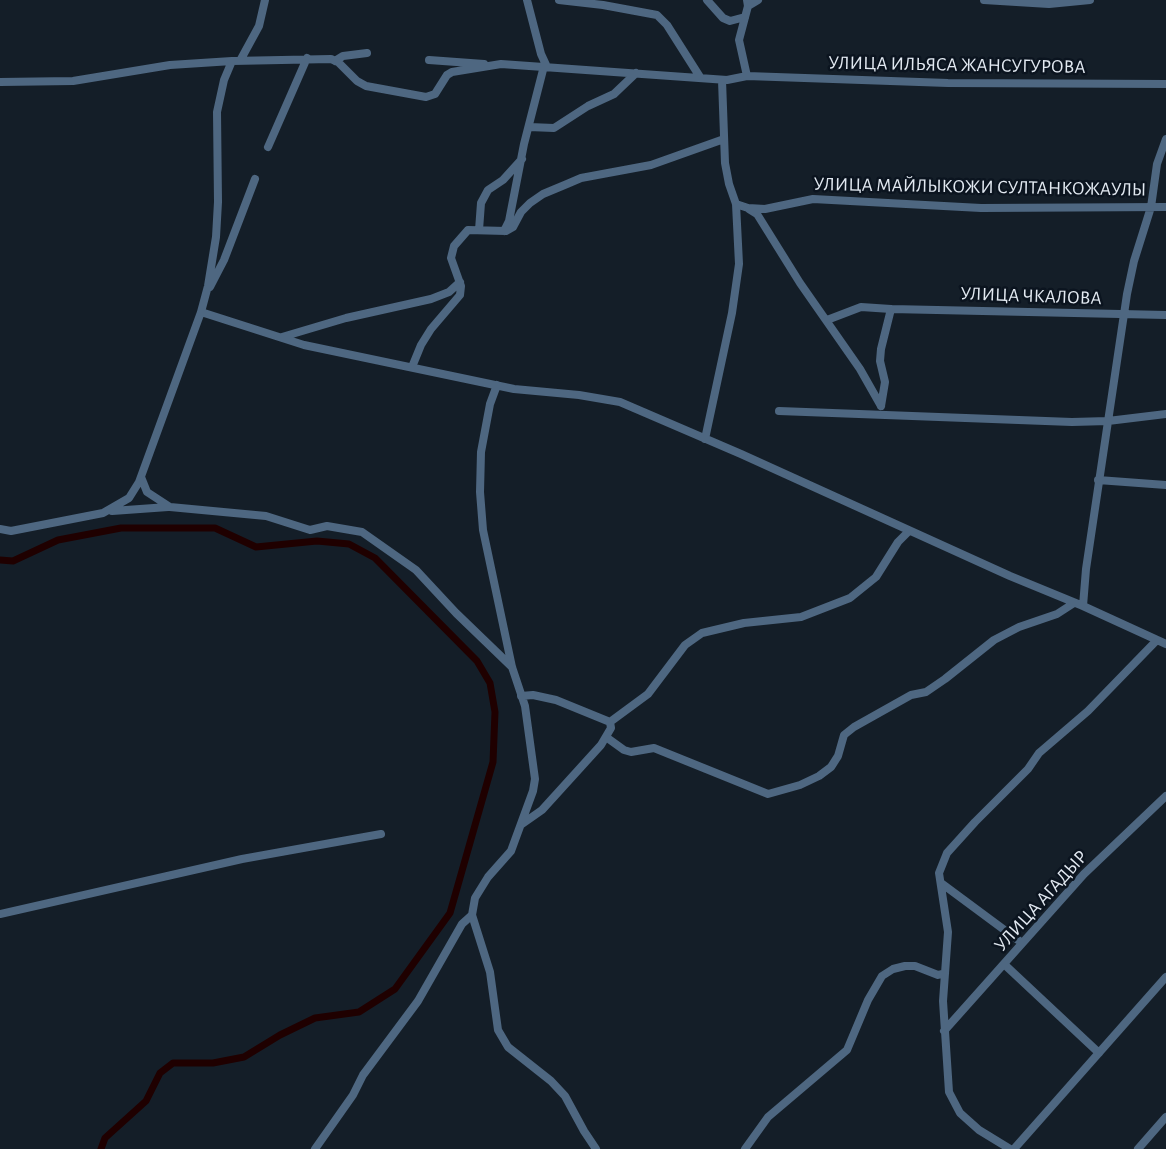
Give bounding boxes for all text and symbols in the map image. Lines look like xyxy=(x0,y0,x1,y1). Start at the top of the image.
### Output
street label: УЛИЦА ИЛЬЯСА ЖАНСУГУРОВА xyxy=(828,51,1086,79)
street label: УЛИЦА МАЙЛЫКОЖИ СУЛТАНКОЖАУЛЫ xyxy=(814,173,1146,201)
street label: УЛИЦА ЧКАЛОВА xyxy=(960,282,1102,310)
street label: УЛИЦА АГАДЫР xyxy=(990,846,1092,956)

